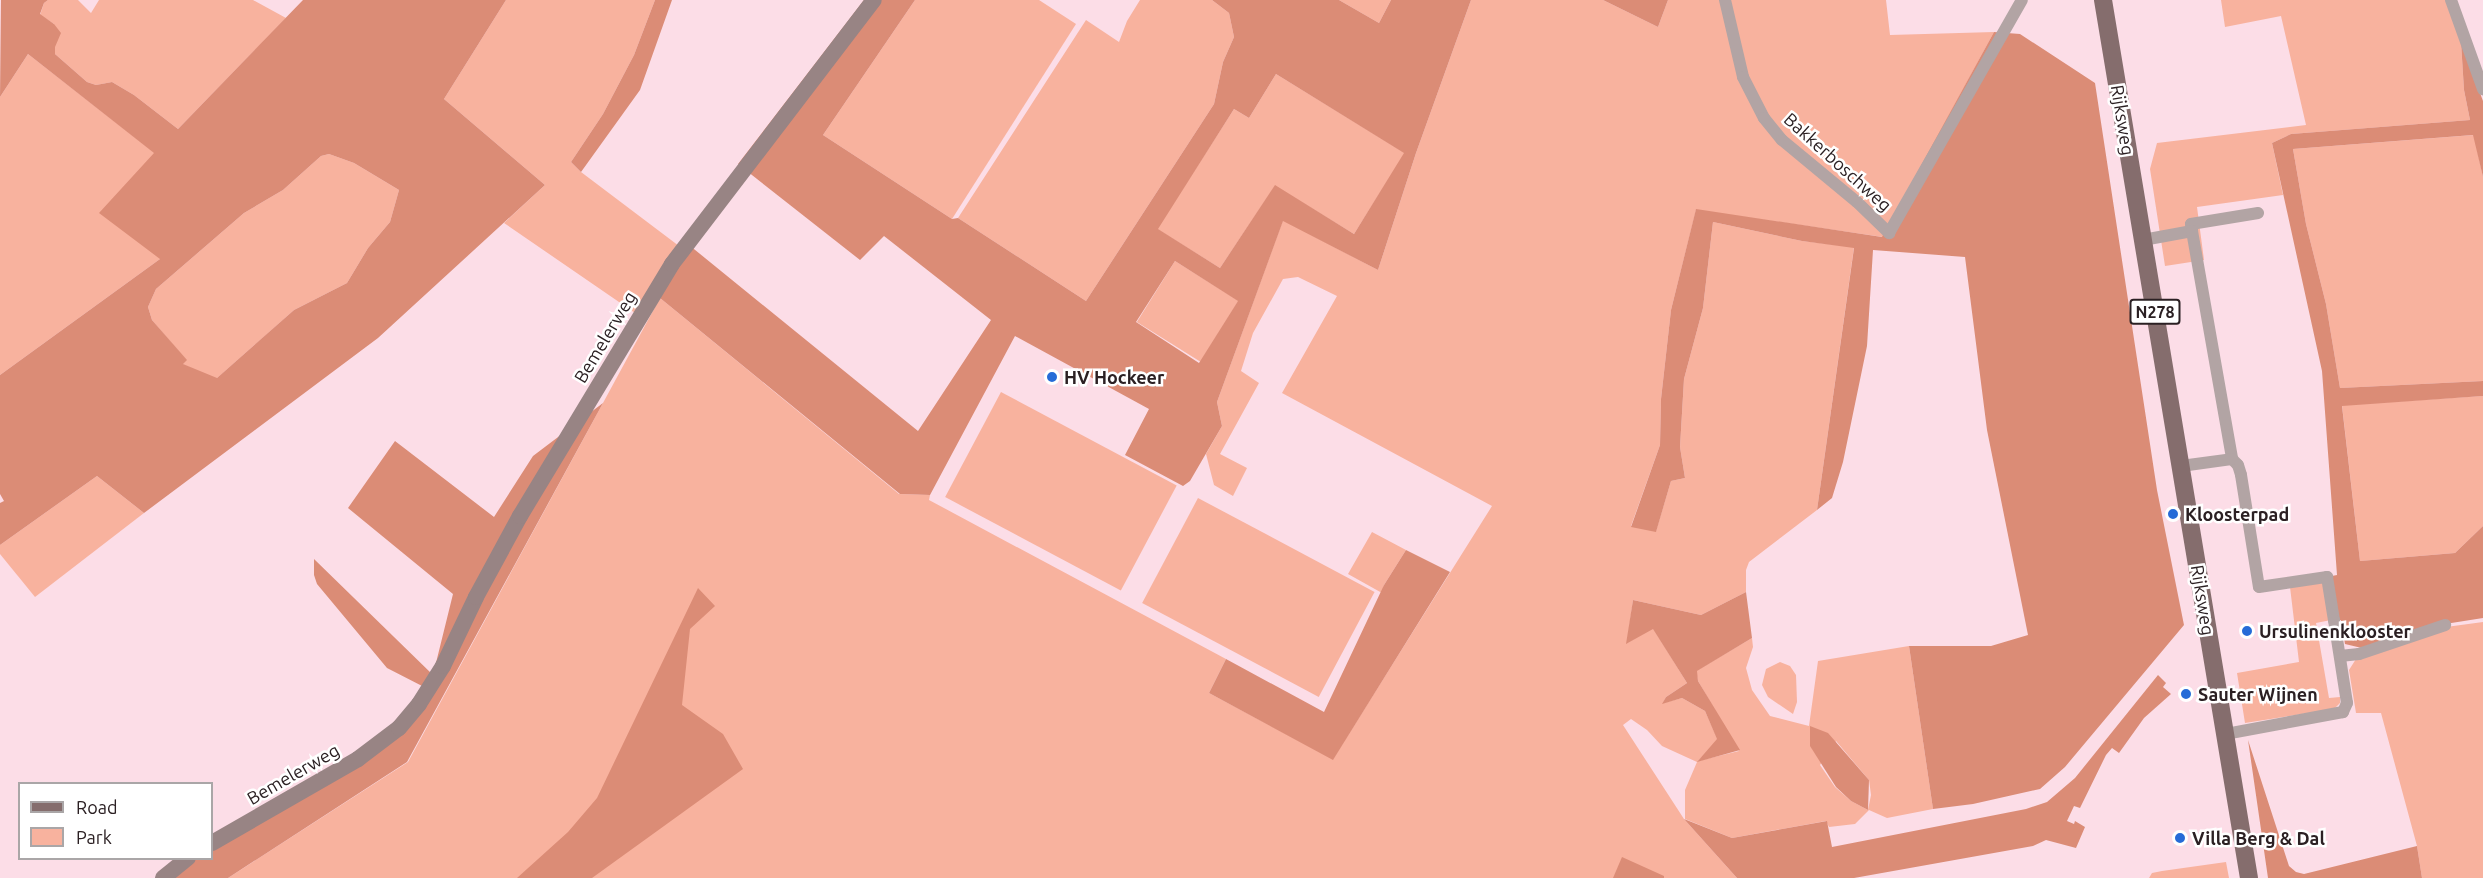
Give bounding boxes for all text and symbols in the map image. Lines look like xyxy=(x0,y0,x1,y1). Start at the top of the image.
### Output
street label: Rijksweg xyxy=(2107,83,2139,157)
street label: Bakkerboschweg xyxy=(1780,108,1896,216)
street label: Bemelerweg xyxy=(569,287,641,387)
road number: N278 xyxy=(2128,299,2182,325)
place label: HV Hockeer xyxy=(1064,366,1164,388)
marker: HV Hockeer xyxy=(1045,370,1059,384)
place label: Kloosterpad xyxy=(2185,503,2289,525)
marker: Kloosterpad xyxy=(2166,507,2180,521)
street label: Rijksweg xyxy=(2187,563,2219,637)
place label: Ursulinenklooster xyxy=(2259,620,2411,642)
marker: Ursulinenklooster xyxy=(2240,624,2254,638)
place label: Sauter Wijnen xyxy=(2198,683,2318,705)
marker: Sauter Wijnen xyxy=(2179,687,2193,701)
street label: Bemelerweg xyxy=(243,739,343,809)
legend xyxy=(18,782,213,860)
text: Road xyxy=(76,797,118,817)
text: Park xyxy=(76,827,112,847)
place label: Villa Berg & Dal xyxy=(2192,827,2325,849)
marker: Villa Berg & Dal xyxy=(2173,831,2187,845)

